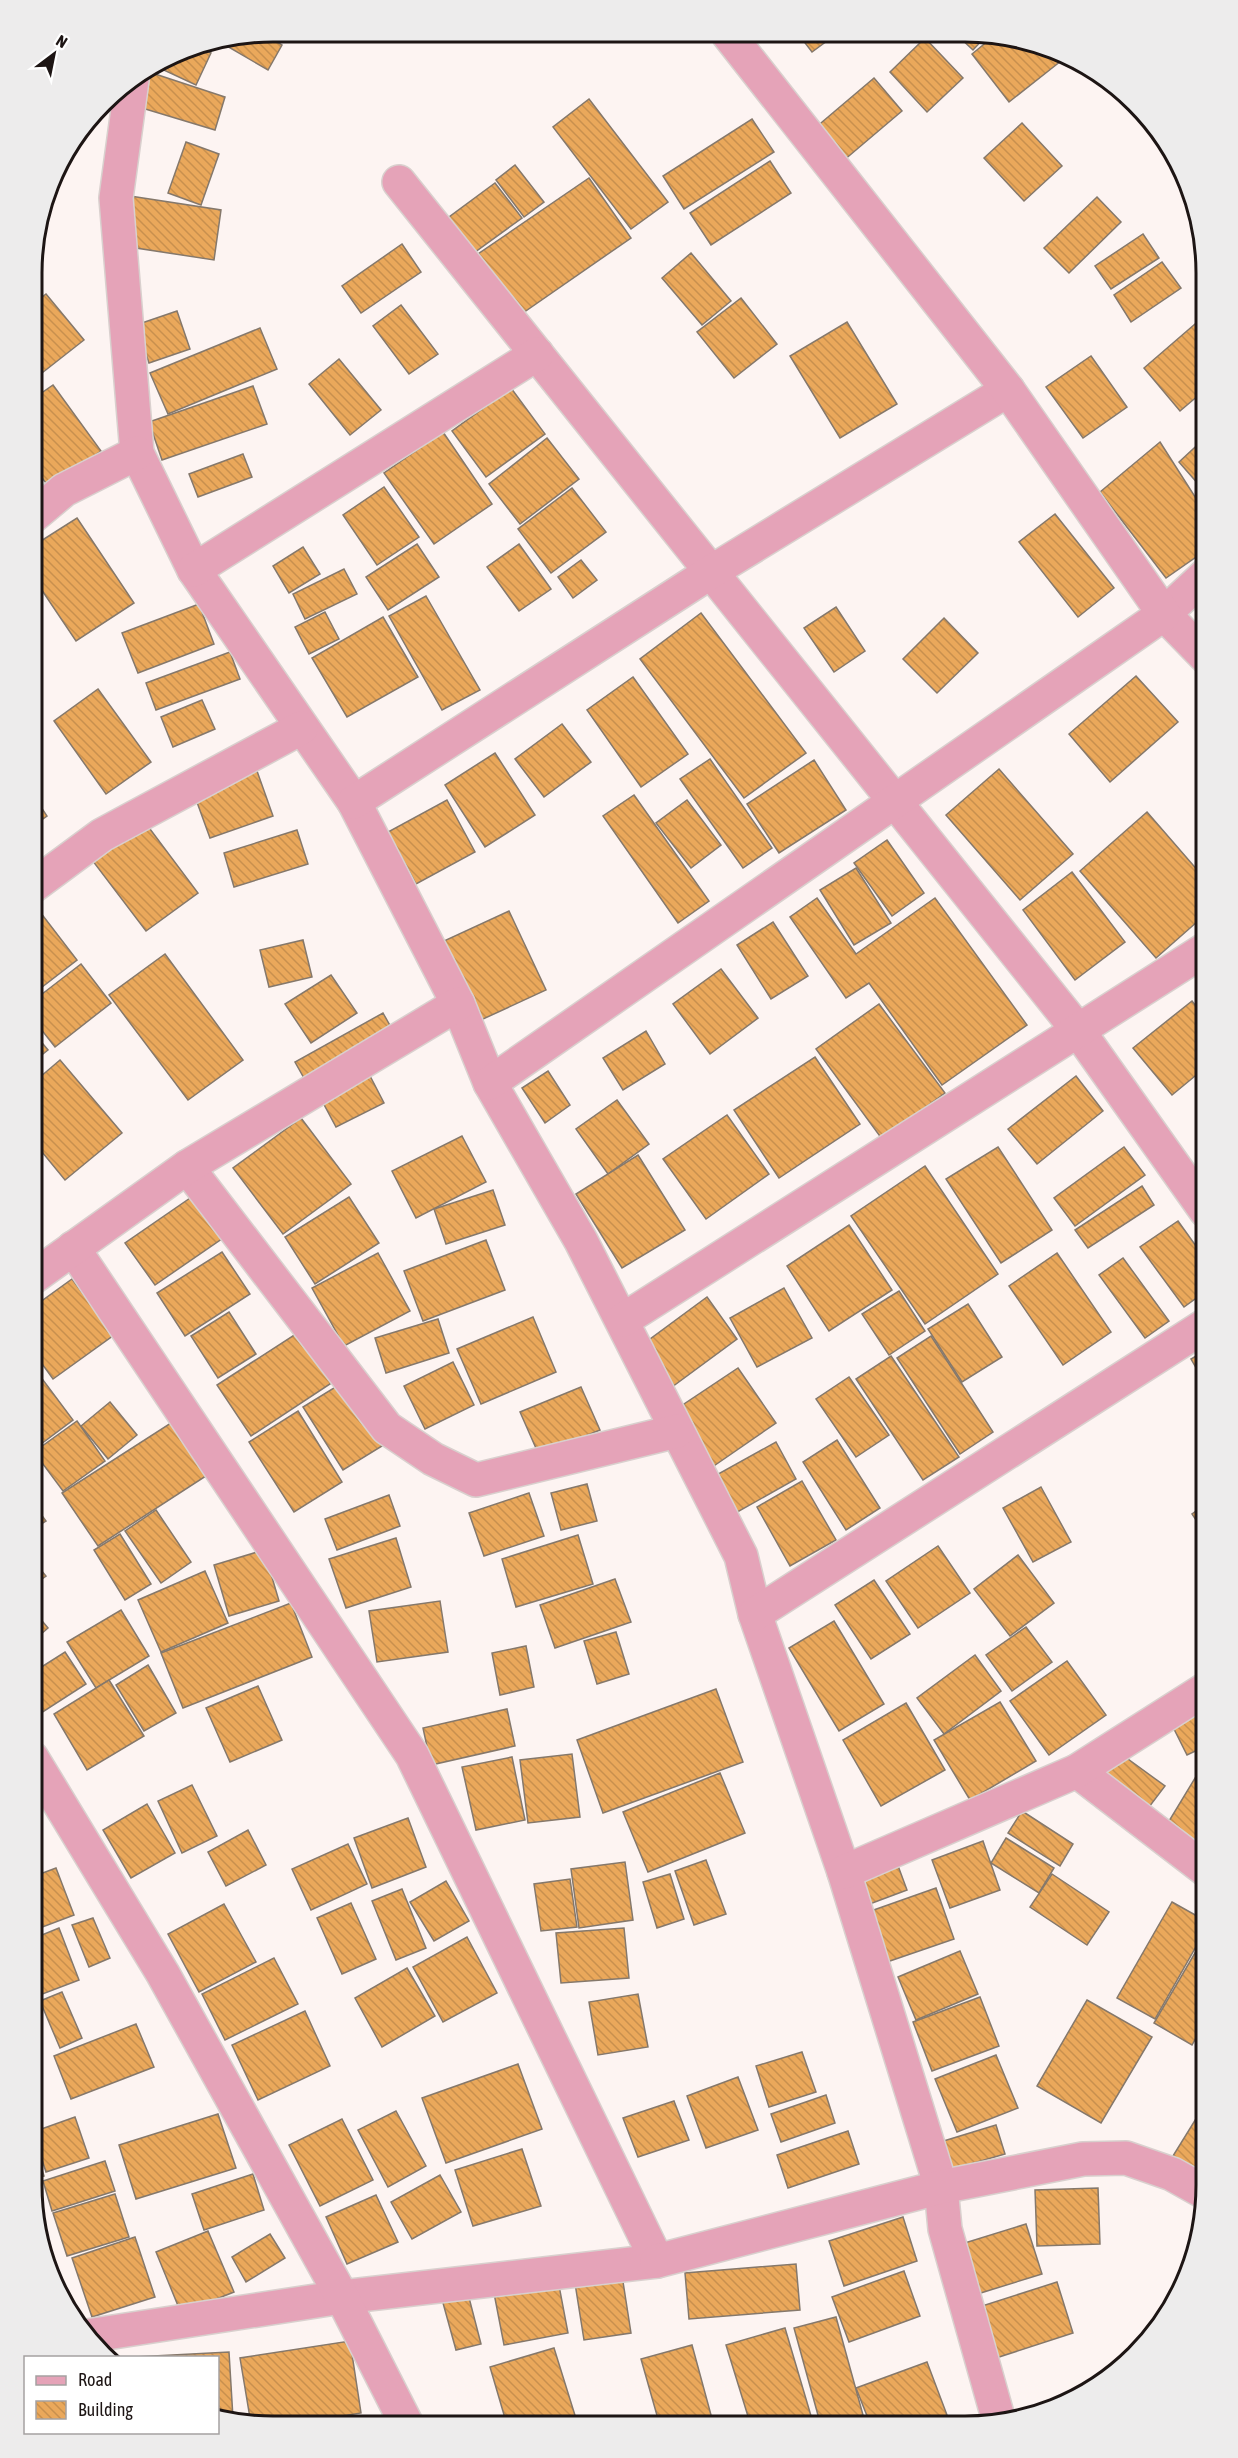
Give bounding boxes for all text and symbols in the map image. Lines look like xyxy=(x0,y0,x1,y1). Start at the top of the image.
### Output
north arrow xyxy=(24,24,84,84)
text: N xyxy=(53,31,71,51)
legend xyxy=(24,2356,219,2434)
text: Road xyxy=(78,2369,112,2390)
text: Building xyxy=(78,2399,133,2420)

